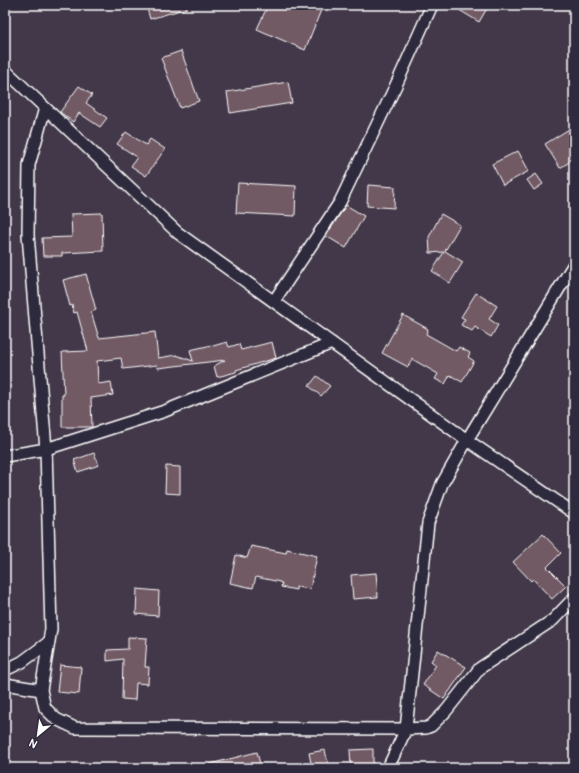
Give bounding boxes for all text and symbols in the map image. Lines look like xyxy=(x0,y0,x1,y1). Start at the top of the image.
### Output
north arrow xyxy=(18,715,58,755)
text: N xyxy=(26,736,40,751)

